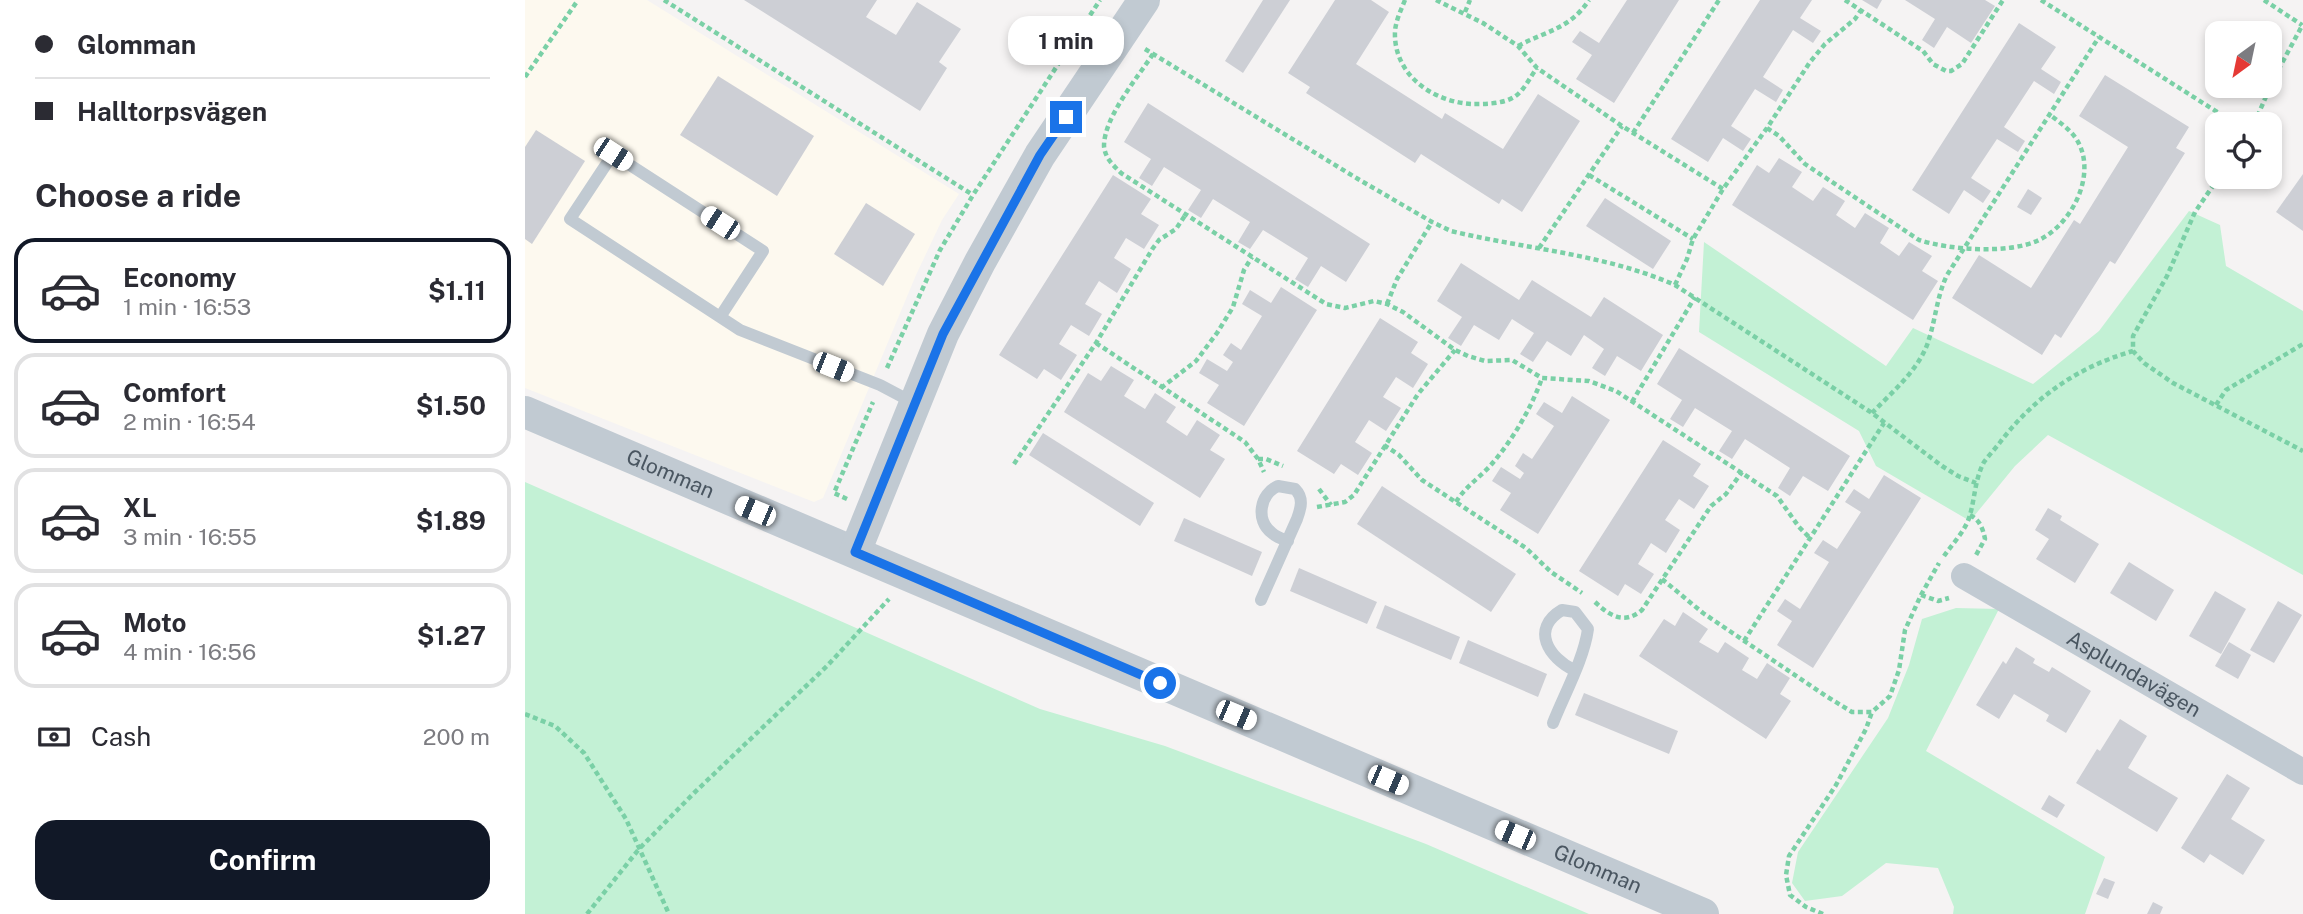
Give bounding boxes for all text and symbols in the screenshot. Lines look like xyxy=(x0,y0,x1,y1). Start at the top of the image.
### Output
callout: 1 min xyxy=(1008,16,1124,64)
north arrow xyxy=(2205,21,2282,98)
map controls xyxy=(2205,21,2282,189)
text: 1 min xyxy=(1038,27,1094,54)
text: Glomman xyxy=(77,29,196,60)
text: Halltorpsvägen xyxy=(77,96,267,127)
route end xyxy=(1050,101,1082,133)
button: locate xyxy=(2205,112,2282,189)
car xyxy=(590,134,637,174)
text: Choose a ride xyxy=(35,177,241,214)
car xyxy=(697,203,744,243)
icon: car xyxy=(39,259,102,322)
text: Economy xyxy=(123,262,236,293)
text: $1.11 xyxy=(428,275,486,306)
text: 1 min · 16:53 xyxy=(123,293,251,320)
car xyxy=(810,349,857,385)
icon: car xyxy=(39,374,102,437)
text: Comfort xyxy=(123,377,226,408)
text: $1.50 xyxy=(416,390,486,421)
text: 2 min · 16:54 xyxy=(123,408,256,435)
street label: Glomman xyxy=(623,444,718,503)
icon: car xyxy=(39,489,102,552)
text: XL xyxy=(123,492,157,523)
car xyxy=(732,493,779,529)
text: $1.89 xyxy=(416,505,486,536)
text: 3 min · 16:55 xyxy=(123,523,257,550)
icon: car xyxy=(39,604,102,667)
text: Moto xyxy=(123,607,186,638)
text: $1.27 xyxy=(417,620,486,651)
street label: Asplundavägen xyxy=(2062,625,2205,722)
text: 4 min · 16:56 xyxy=(123,638,256,665)
route start xyxy=(1144,667,1176,699)
car xyxy=(1213,697,1260,733)
icon: cash xyxy=(35,718,73,756)
text: Cash xyxy=(91,721,151,752)
text: 200 m xyxy=(423,723,490,750)
car xyxy=(1365,762,1412,798)
car xyxy=(1492,817,1539,853)
button: Confirm xyxy=(35,820,490,900)
street label: Glomman xyxy=(1550,839,1646,898)

